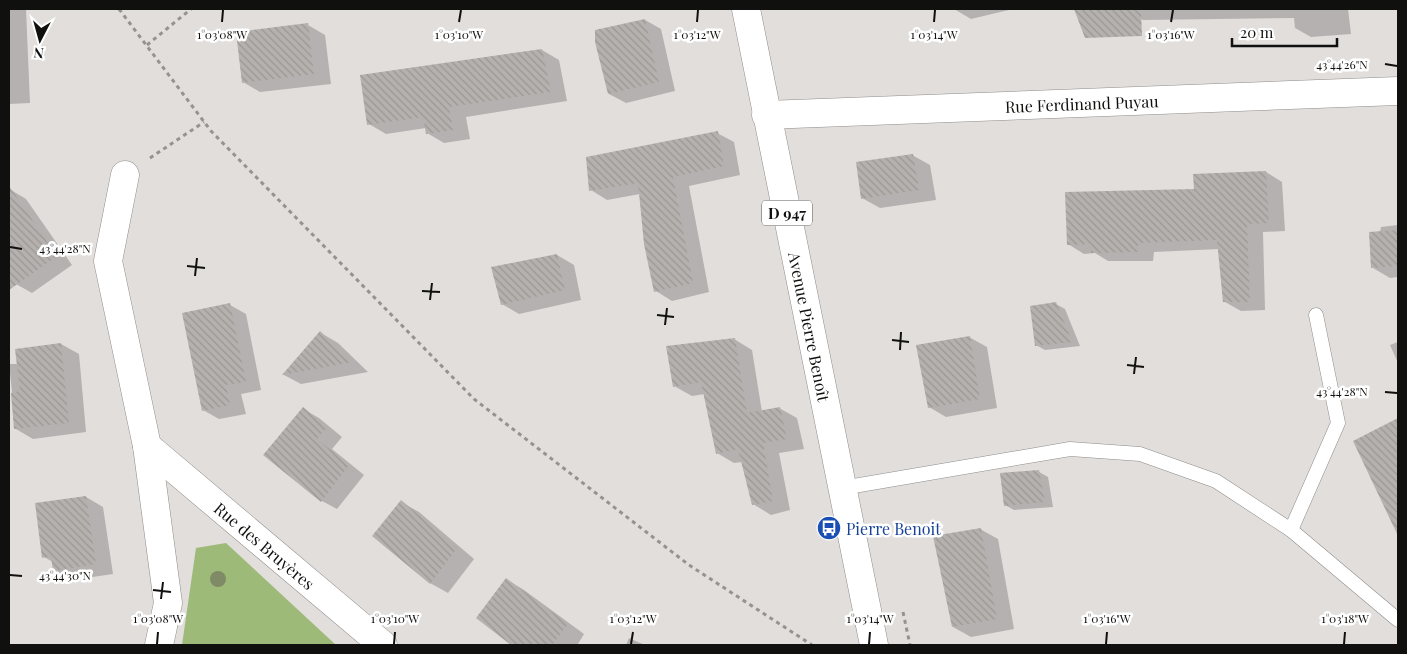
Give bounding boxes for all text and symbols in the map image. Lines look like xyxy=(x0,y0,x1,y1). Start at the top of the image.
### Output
north arrow xyxy=(15,15,65,65)
scale bar xyxy=(1232,15,1337,47)
text: 20 m xyxy=(1240,22,1274,42)
text: 1°03'08"W xyxy=(197,26,247,42)
text: 1°03'10"W xyxy=(435,26,483,42)
text: 1°03'12"W xyxy=(673,26,721,42)
text: 1°03'14"W xyxy=(910,26,958,42)
text: 1°03'16"W xyxy=(1147,26,1195,42)
text: N xyxy=(33,43,45,63)
text: 43°44'26"N xyxy=(1316,56,1368,72)
street label: Rue Ferdinand Puyau xyxy=(1005,90,1159,116)
road number: D 947 xyxy=(762,200,812,226)
text: 43°44'28"N xyxy=(39,240,91,256)
street label: Avenue Pierre Benoît xyxy=(784,249,835,403)
text: 43°44'28"N xyxy=(1316,383,1368,399)
street label: Rue des Bruyères xyxy=(210,497,319,594)
bus stop icon: Pierre Benoit xyxy=(816,515,842,541)
place label: Pierre Benoit xyxy=(846,518,941,539)
text: 43°44'30"N xyxy=(39,567,92,583)
text: 1°03'08"W xyxy=(133,610,183,626)
text: 1°03'10"W xyxy=(371,610,419,626)
text: 1°03'12"W xyxy=(609,610,657,626)
text: 1°03'14"W xyxy=(846,610,894,626)
text: 1°03'16"W xyxy=(1083,610,1131,626)
text: 1°03'18"W xyxy=(1321,610,1369,626)

